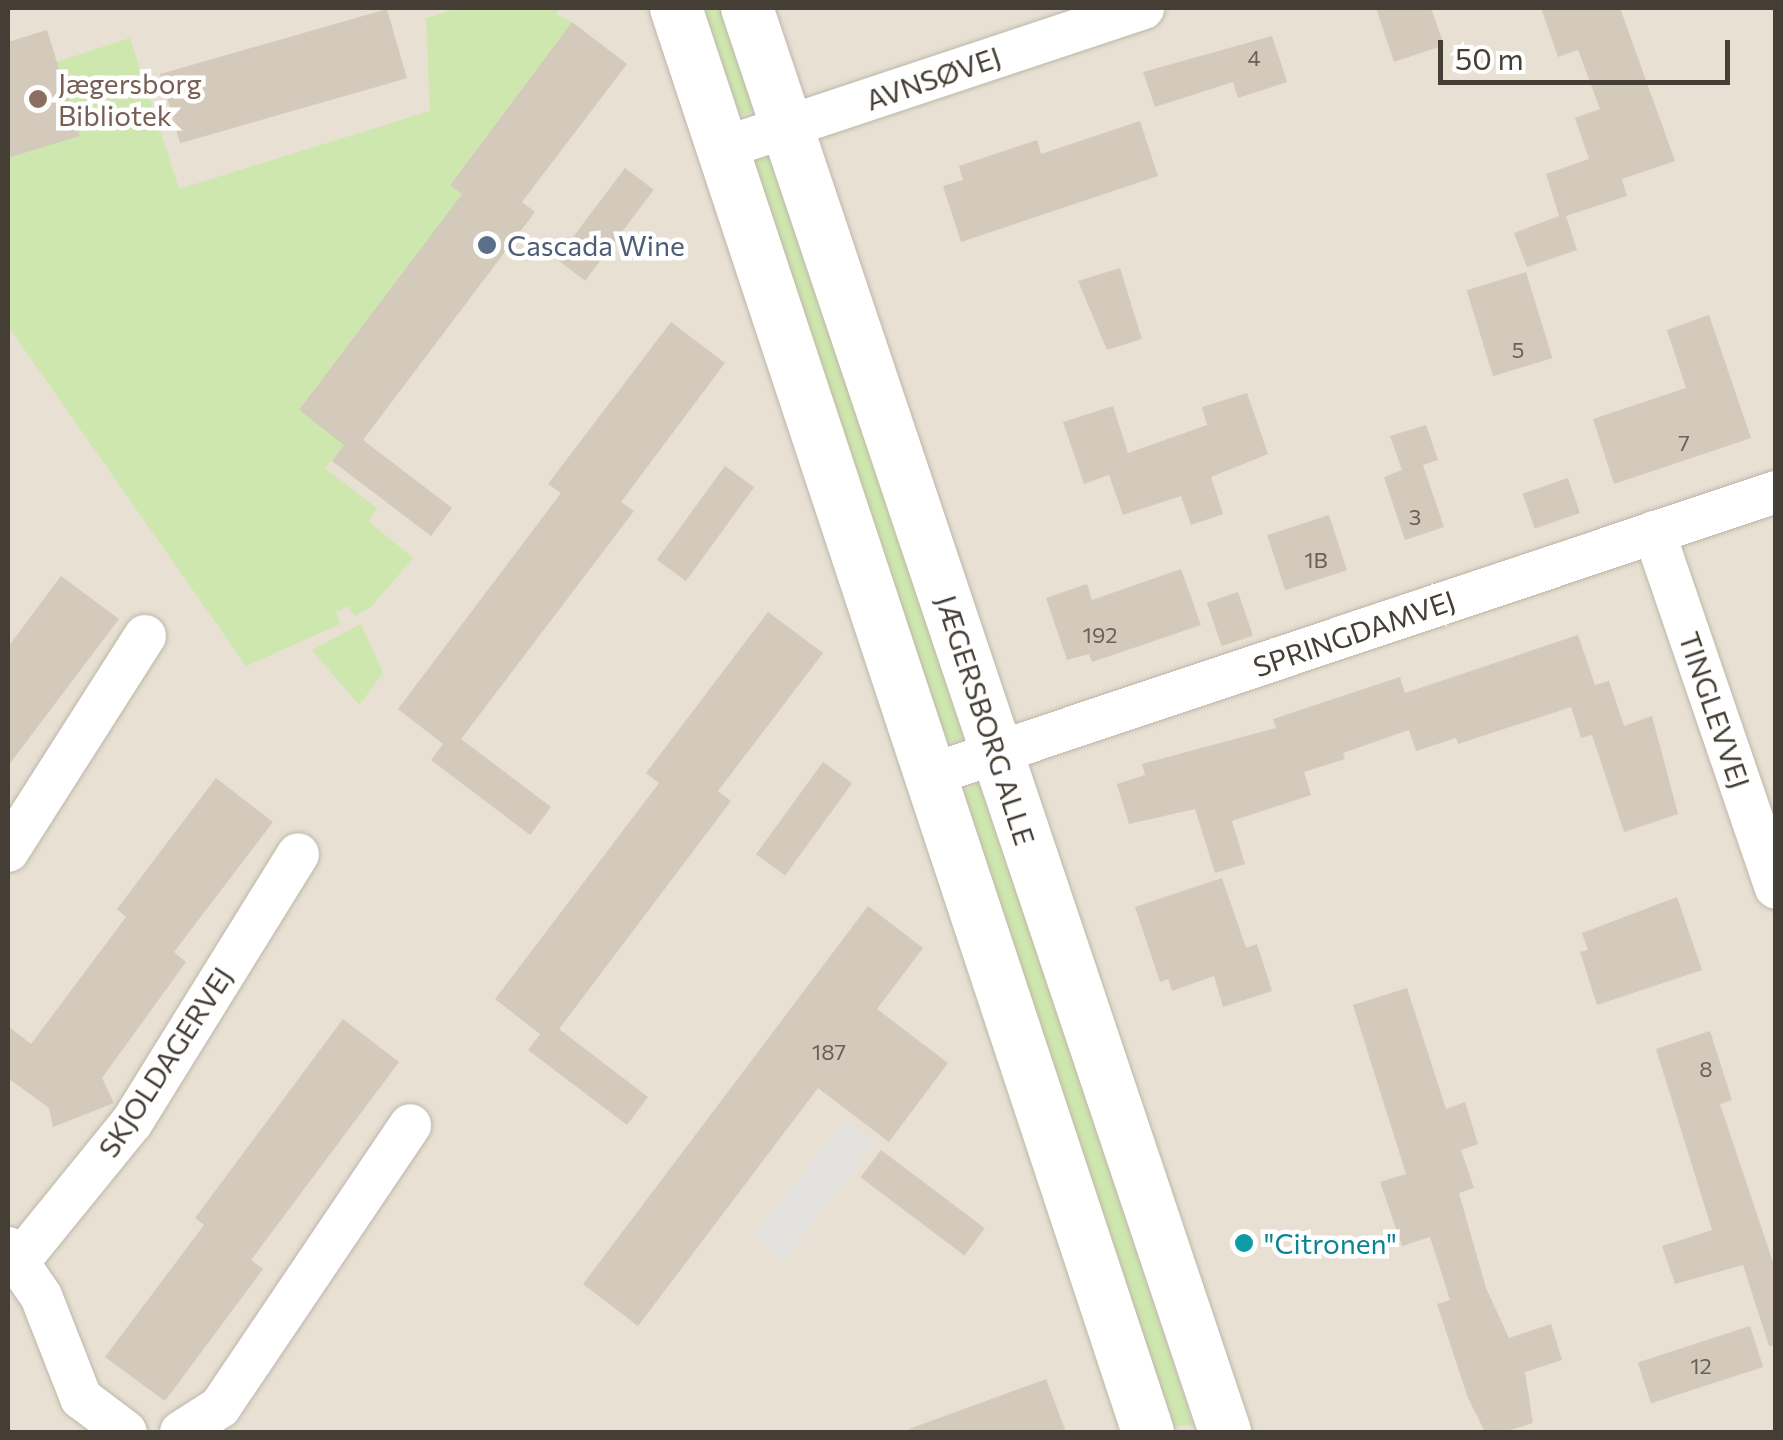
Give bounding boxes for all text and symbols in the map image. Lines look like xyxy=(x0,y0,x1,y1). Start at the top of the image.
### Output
scale bar xyxy=(1443,20,1736,82)
street label: AVNSØVEJ xyxy=(861,39,1005,117)
text: 50 m xyxy=(1455,39,1524,76)
house number: 4 xyxy=(1247,45,1261,71)
place label: Jægersborg Bibliotek xyxy=(58,66,202,132)
marker: Jægersborg Bibliotek xyxy=(27,88,49,110)
place label: Cascada Wine xyxy=(507,228,685,262)
marker: Cascada Wine xyxy=(476,234,498,256)
house number: 5 xyxy=(1512,337,1524,363)
house number: 7 xyxy=(1678,430,1690,456)
house number: 3 xyxy=(1409,504,1421,530)
house number: 1B xyxy=(1304,547,1328,573)
street label: SPRINGDAMVEJ xyxy=(1249,583,1459,683)
street label: JÆGERSBORG ALLE xyxy=(930,591,1042,849)
house number: 192 xyxy=(1083,622,1117,648)
street label: TINGLEVVEJ xyxy=(1673,627,1757,793)
street label: SKJOLDAGERVEJ xyxy=(91,961,239,1163)
house number: 187 xyxy=(812,1039,846,1065)
house number: 8 xyxy=(1699,1056,1713,1082)
place label: "Citronen" xyxy=(1264,1226,1397,1260)
marker: "Citronen" xyxy=(1233,1232,1255,1254)
house number: 12 xyxy=(1690,1353,1712,1379)

